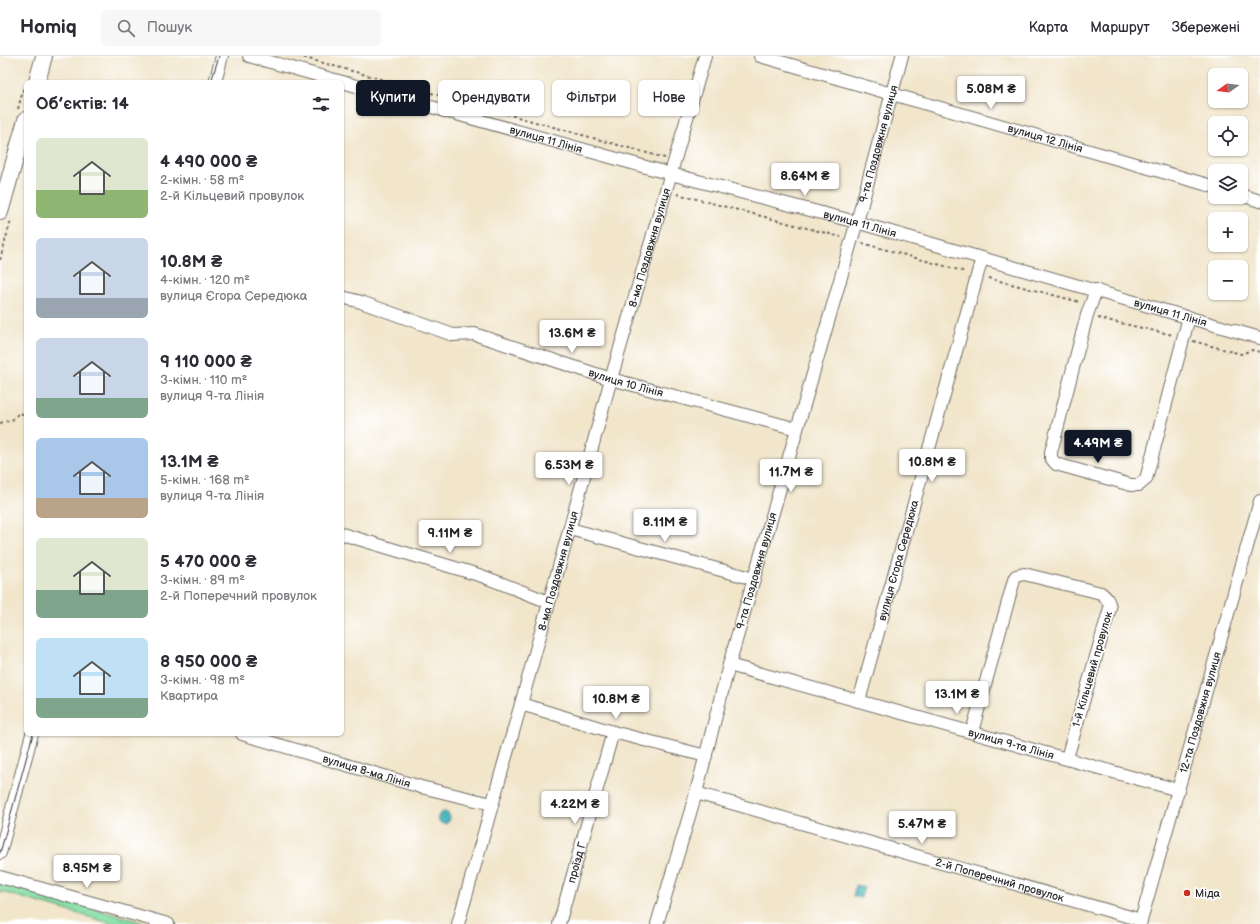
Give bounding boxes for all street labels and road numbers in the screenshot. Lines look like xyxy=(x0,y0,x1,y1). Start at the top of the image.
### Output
street label: 9-та Поздовжня вулиця xyxy=(857,84,901,204)
street label: вулиця 12 Лінія xyxy=(1006,122,1084,156)
street label: вулиця 11 Лінія xyxy=(508,123,584,156)
street label: 8-ма Поздовжня вулиця xyxy=(626,187,673,309)
street label: вулиця 11 Лінія xyxy=(822,208,898,240)
street label: вулиця 11 Лінія xyxy=(1133,296,1208,329)
street label: вулиця 10 Лінія xyxy=(587,366,665,400)
street label: вулиця Єгора Середюка xyxy=(876,498,922,622)
street label: 8-ма Поздовжня вулиця xyxy=(536,510,581,632)
street label: 9-та Поздовжня вулиця xyxy=(734,511,780,631)
street label: 1-й Кільцевий провулок xyxy=(1070,610,1115,728)
street label: 12-та Поздовжня вулиця xyxy=(1177,650,1224,775)
street label: вулиця 9-та Лінія xyxy=(967,726,1055,762)
street label: вулиця 8-ма Лінія xyxy=(321,752,412,791)
street label: проїзд Г xyxy=(565,841,589,885)
street label: 2-й Поперечний провулок xyxy=(934,856,1066,905)

